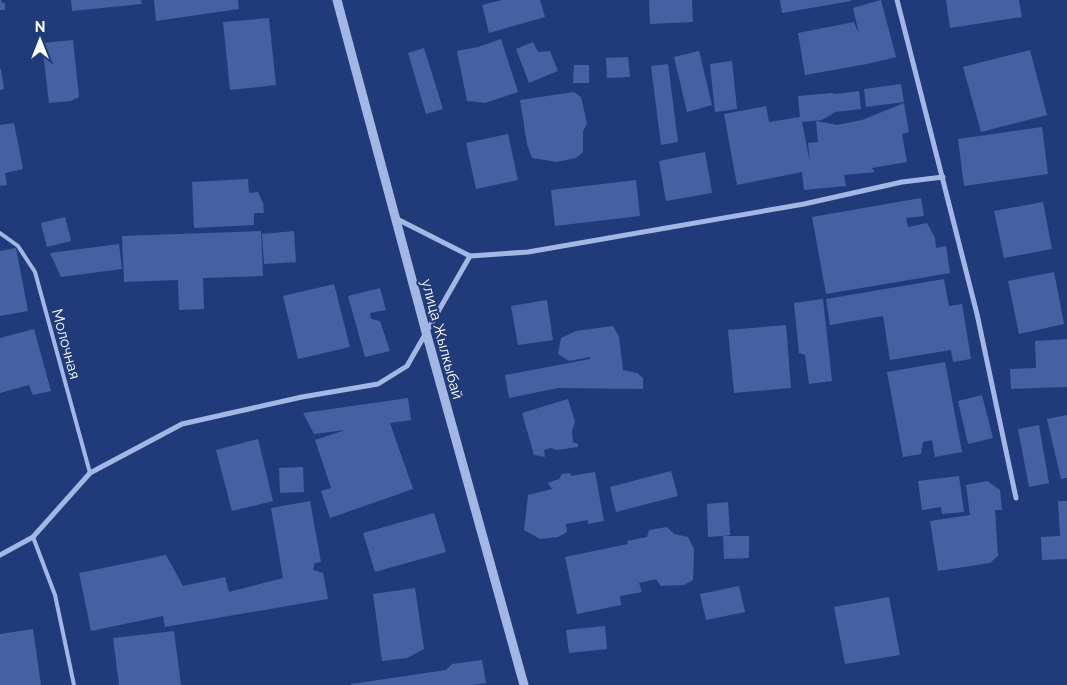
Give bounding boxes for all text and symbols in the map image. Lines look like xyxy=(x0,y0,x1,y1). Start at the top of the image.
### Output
north arrow xyxy=(15,15,65,65)
text: N xyxy=(35,19,45,35)
street label: улица Жылкыбай xyxy=(417,277,467,401)
street label: Молочная xyxy=(48,307,84,381)

